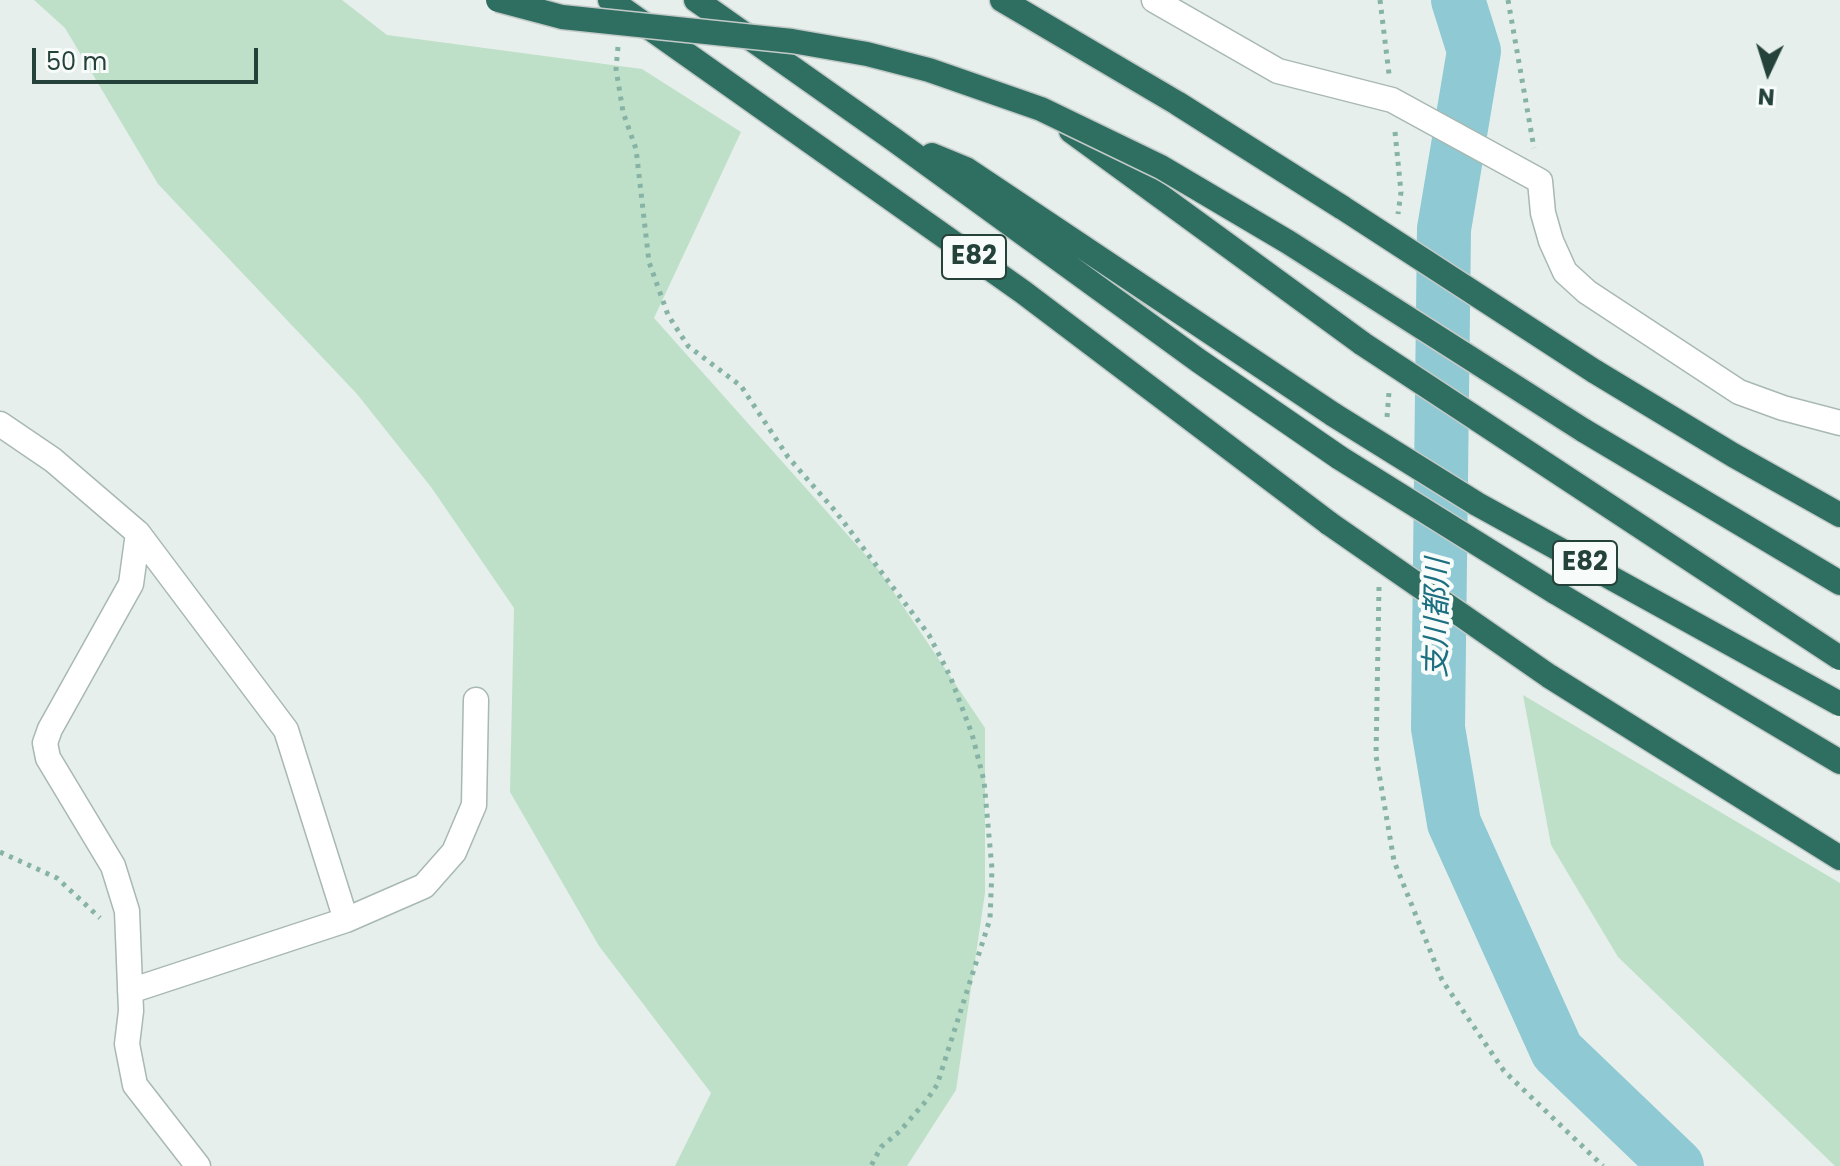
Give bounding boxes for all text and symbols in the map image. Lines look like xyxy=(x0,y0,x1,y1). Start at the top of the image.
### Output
scale bar xyxy=(36,32,262,82)
north arrow xyxy=(1728,32,1808,112)
text: 50 m xyxy=(46,45,107,78)
text: N xyxy=(1757,80,1776,112)
road number: E82 xyxy=(942,235,1006,279)
road number: E82 xyxy=(1553,541,1617,585)
water label: 支川都川 xyxy=(1420,558,1458,678)

